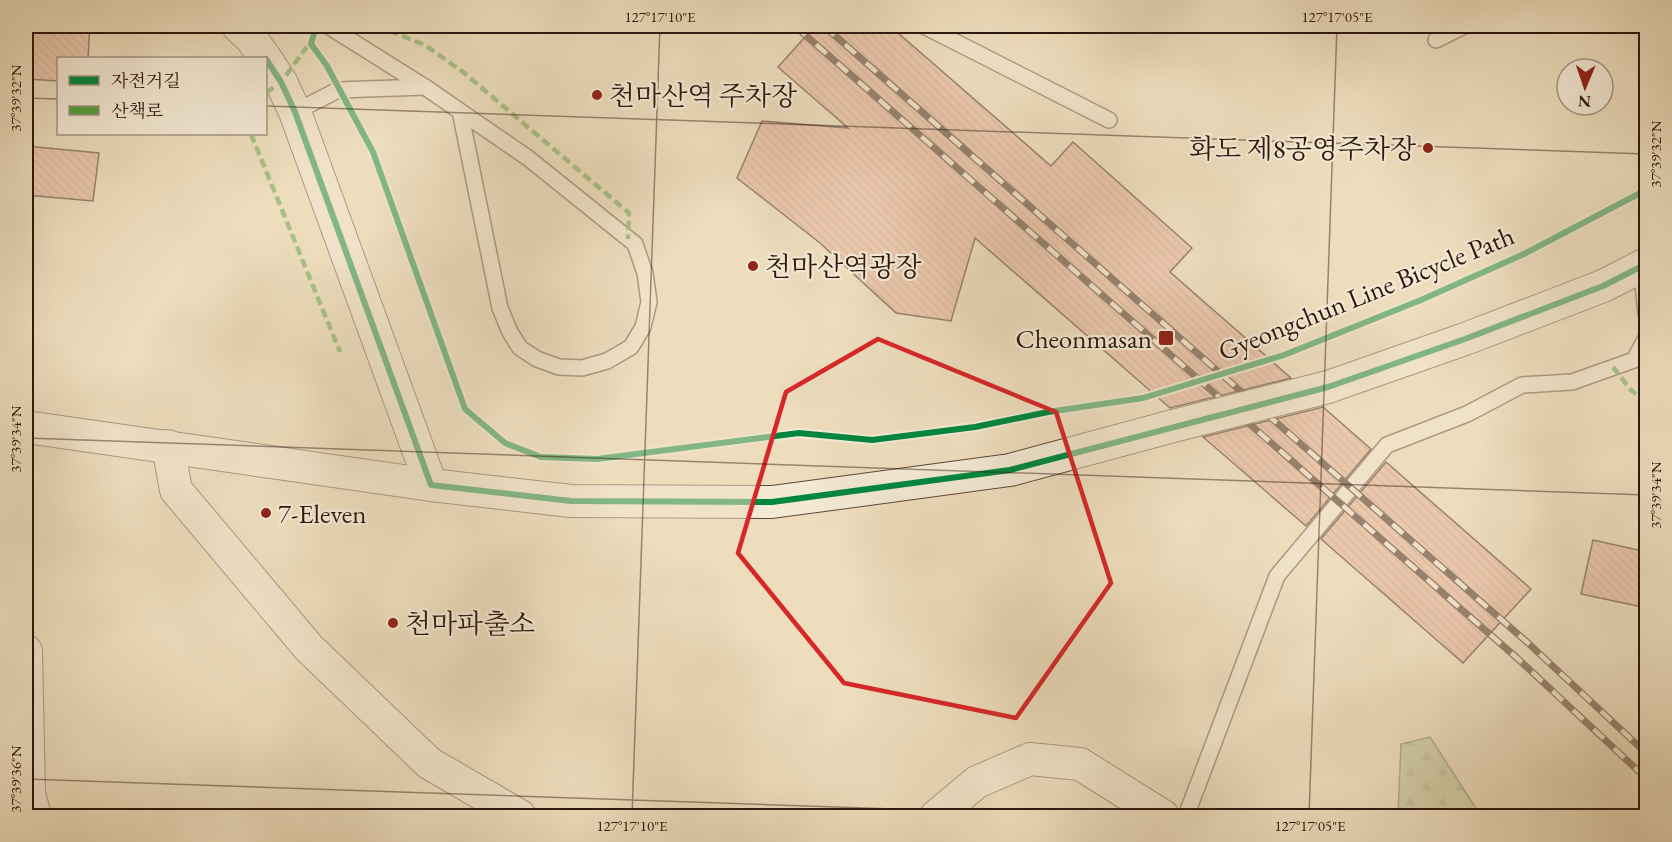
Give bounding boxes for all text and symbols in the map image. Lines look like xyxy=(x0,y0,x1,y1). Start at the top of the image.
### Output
text: 127°17'10"E xyxy=(624,7,696,26)
text: 127°17'05"E xyxy=(1301,7,1373,26)
legend xyxy=(57,57,267,135)
north arrow xyxy=(1555,57,1615,117)
text: 37°39'32"N xyxy=(6,64,25,132)
text: 자전거길 xyxy=(111,69,181,92)
place label: 천마산역 주차장 xyxy=(609,78,797,113)
marker: 천마산역 주차장 xyxy=(590,88,604,102)
text: N xyxy=(1578,91,1591,112)
text: 산책로 xyxy=(111,99,163,122)
text: 37°39'32"N xyxy=(1646,120,1665,188)
place label: 화도 제8공영주차장 xyxy=(1189,131,1416,166)
marker: 화도 제8공영주차장 xyxy=(1421,141,1435,155)
street label: Gyeongchun Line Bicycle Path xyxy=(1213,218,1519,368)
place label: 천마산역광장 xyxy=(765,249,922,284)
marker: 천마산역광장 xyxy=(746,259,760,273)
place label: Cheonmasan xyxy=(1016,321,1152,356)
marker: Cheonmasan xyxy=(1157,329,1175,347)
text: 37°39'34"N xyxy=(6,405,25,473)
text: 37°39'34"N xyxy=(1646,461,1665,529)
place label: 7-Eleven xyxy=(278,496,367,531)
marker: 7-Eleven xyxy=(259,506,273,520)
place label: 천마파출소 xyxy=(405,606,535,641)
marker: 천마파출소 xyxy=(386,616,400,630)
text: 37°39'36"N xyxy=(6,745,25,813)
text: 127°17'10"E xyxy=(596,816,668,835)
text: 127°17'05"E xyxy=(1274,816,1346,835)

